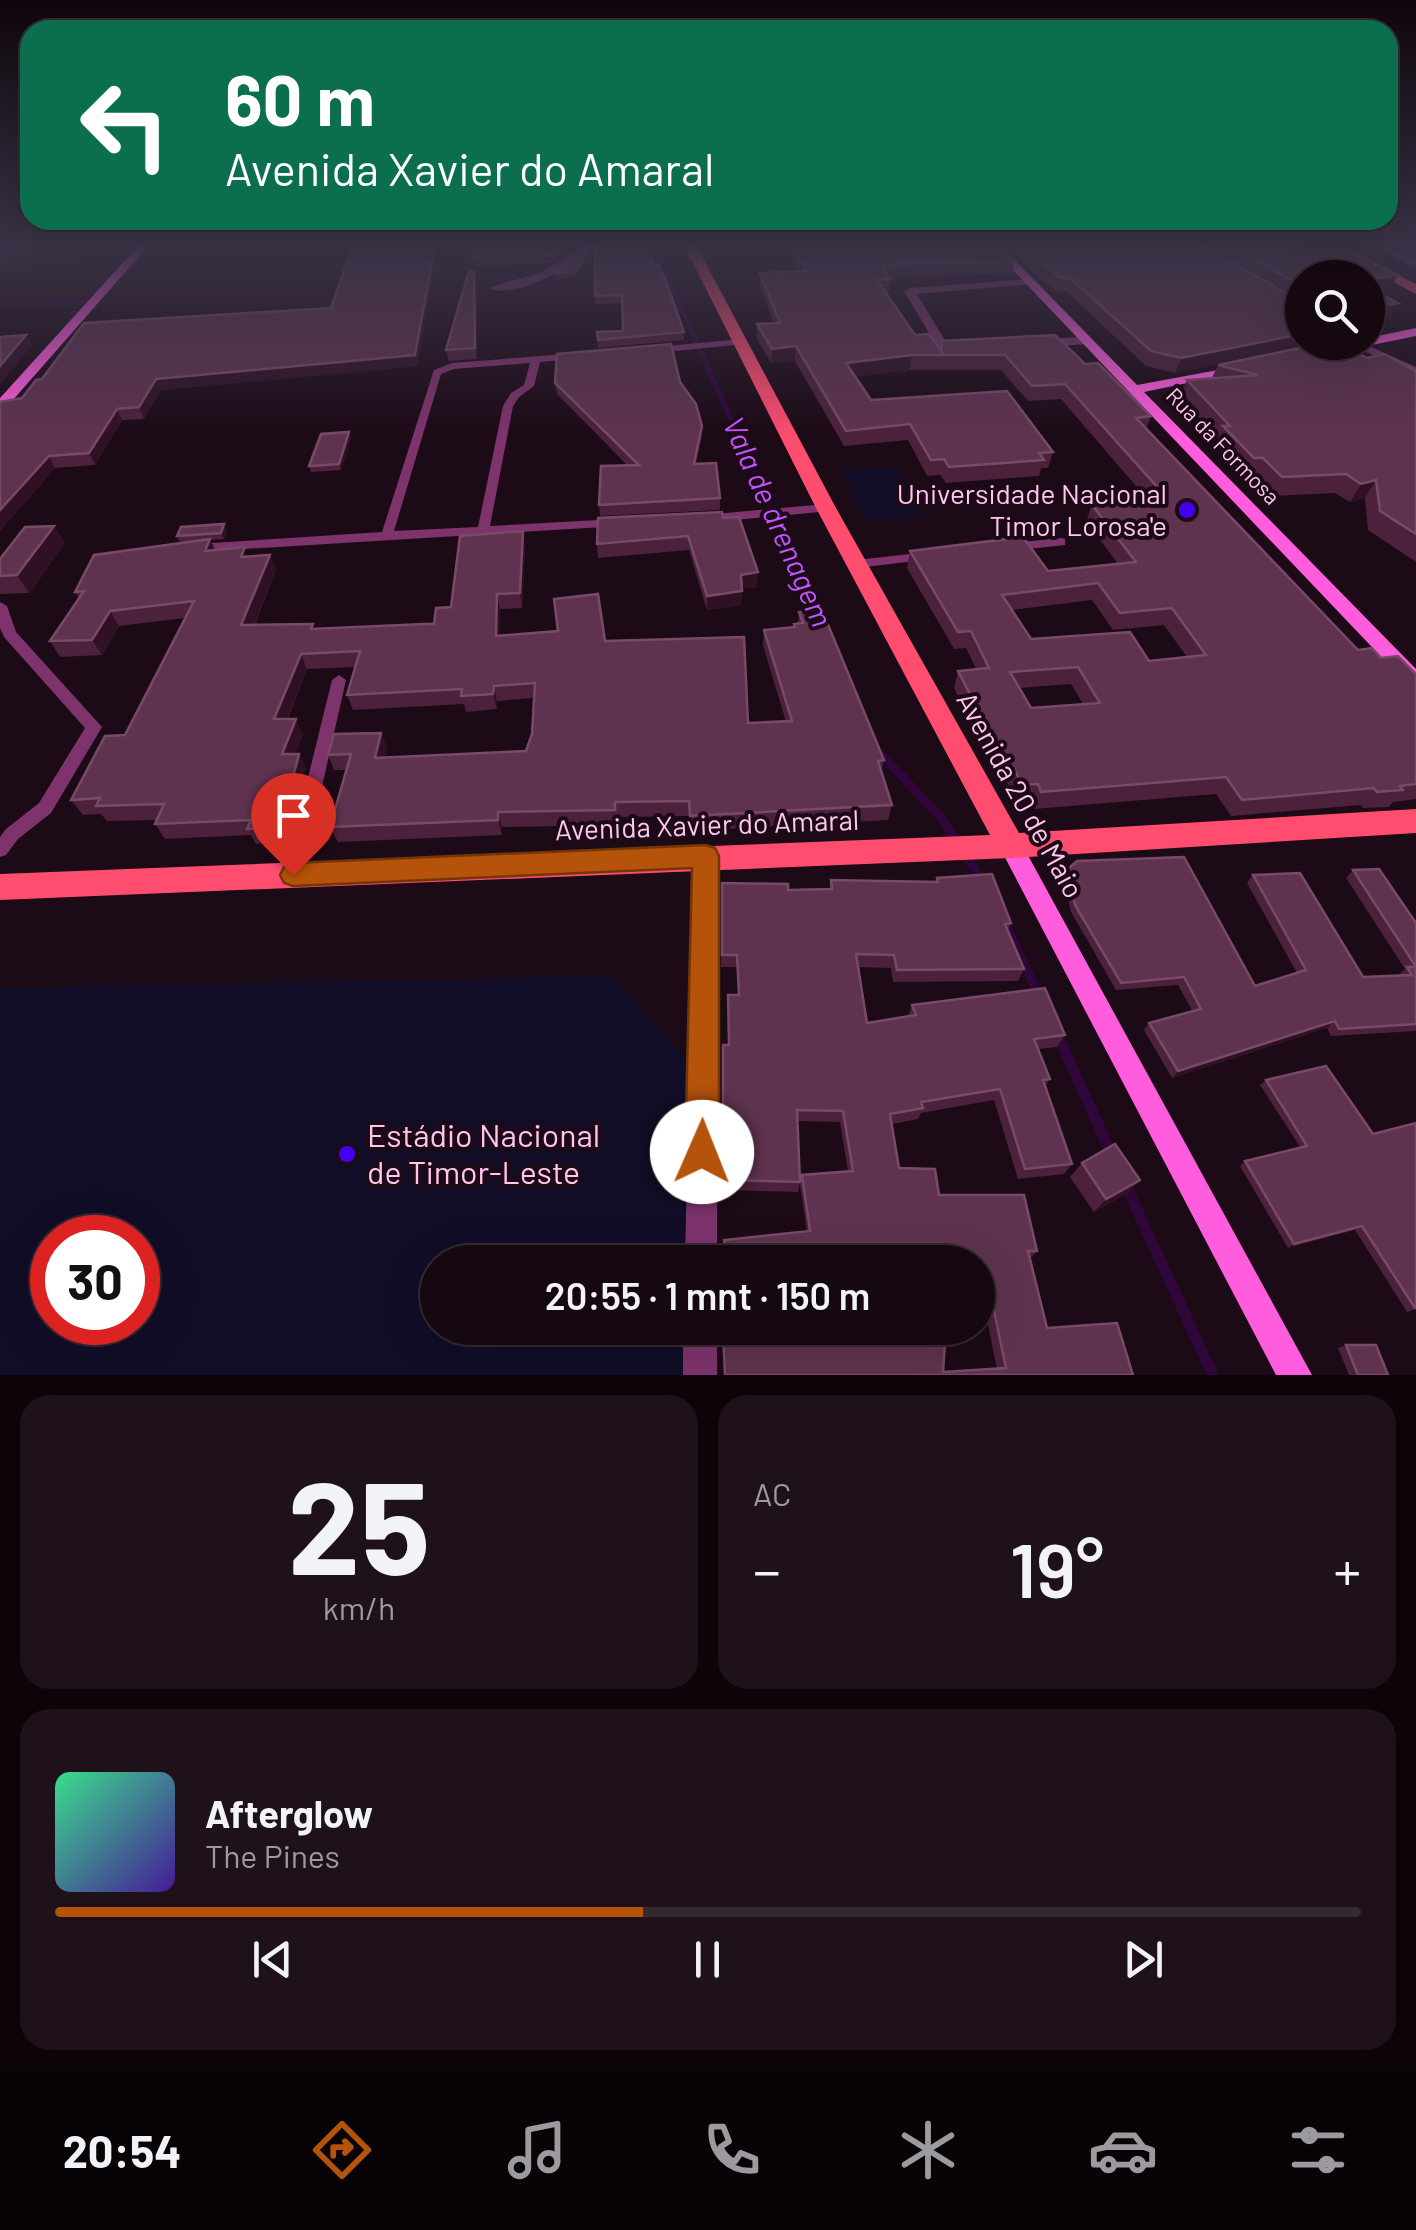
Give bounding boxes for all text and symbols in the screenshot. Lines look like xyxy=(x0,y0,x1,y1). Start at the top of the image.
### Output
text: 60 m xyxy=(225,56,375,140)
icon: left xyxy=(60,60,190,190)
text: Avenida Xavier do Amaral xyxy=(225,141,714,195)
map controls xyxy=(1285,260,1385,360)
button: search xyxy=(1285,260,1385,360)
street label: Rua da Formosa xyxy=(1162,382,1286,509)
water label: Vala de drenagem xyxy=(716,411,841,632)
place label: Universidade Nacional Timor Lorosa'e xyxy=(897,476,1167,542)
marker: Universidade Nacional Timor Lorosa'e xyxy=(1176,499,1198,521)
street label: Avenida 20 de Maio xyxy=(950,686,1092,903)
pin xyxy=(251,773,336,876)
icon: arrive xyxy=(266,788,321,843)
street label: Avenida Xavier do Amaral xyxy=(554,802,860,846)
position arrow xyxy=(650,1100,754,1204)
place label: Estádio Nacional de Timor-Leste xyxy=(367,1115,600,1190)
marker: Estádio Nacional de Timor-Leste xyxy=(336,1143,358,1165)
speed limit sign: 30 xyxy=(30,1215,160,1345)
text: 20:55 · 1 mnt · 150 m xyxy=(545,1272,870,1318)
text: 25 xyxy=(288,1445,430,1601)
text: AC xyxy=(753,1474,791,1512)
text: 19° xyxy=(1010,1523,1104,1613)
text: − xyxy=(753,1536,781,1602)
text: + xyxy=(1333,1536,1361,1602)
text: km/h xyxy=(323,1588,395,1626)
text: Afterglow xyxy=(205,1790,373,1836)
text: The Pines xyxy=(205,1836,340,1874)
icon: previous xyxy=(245,1932,300,1987)
icon: pause xyxy=(680,1932,735,1987)
icon: next xyxy=(1116,1932,1171,1987)
icon: directions xyxy=(307,2115,377,2185)
icon: music xyxy=(502,2115,572,2185)
icon: phone xyxy=(697,2115,767,2185)
icon: climate xyxy=(893,2115,963,2185)
icon: car xyxy=(1088,2115,1158,2185)
icon: filters xyxy=(1283,2115,1353,2185)
text: 20:54 xyxy=(63,2123,181,2177)

